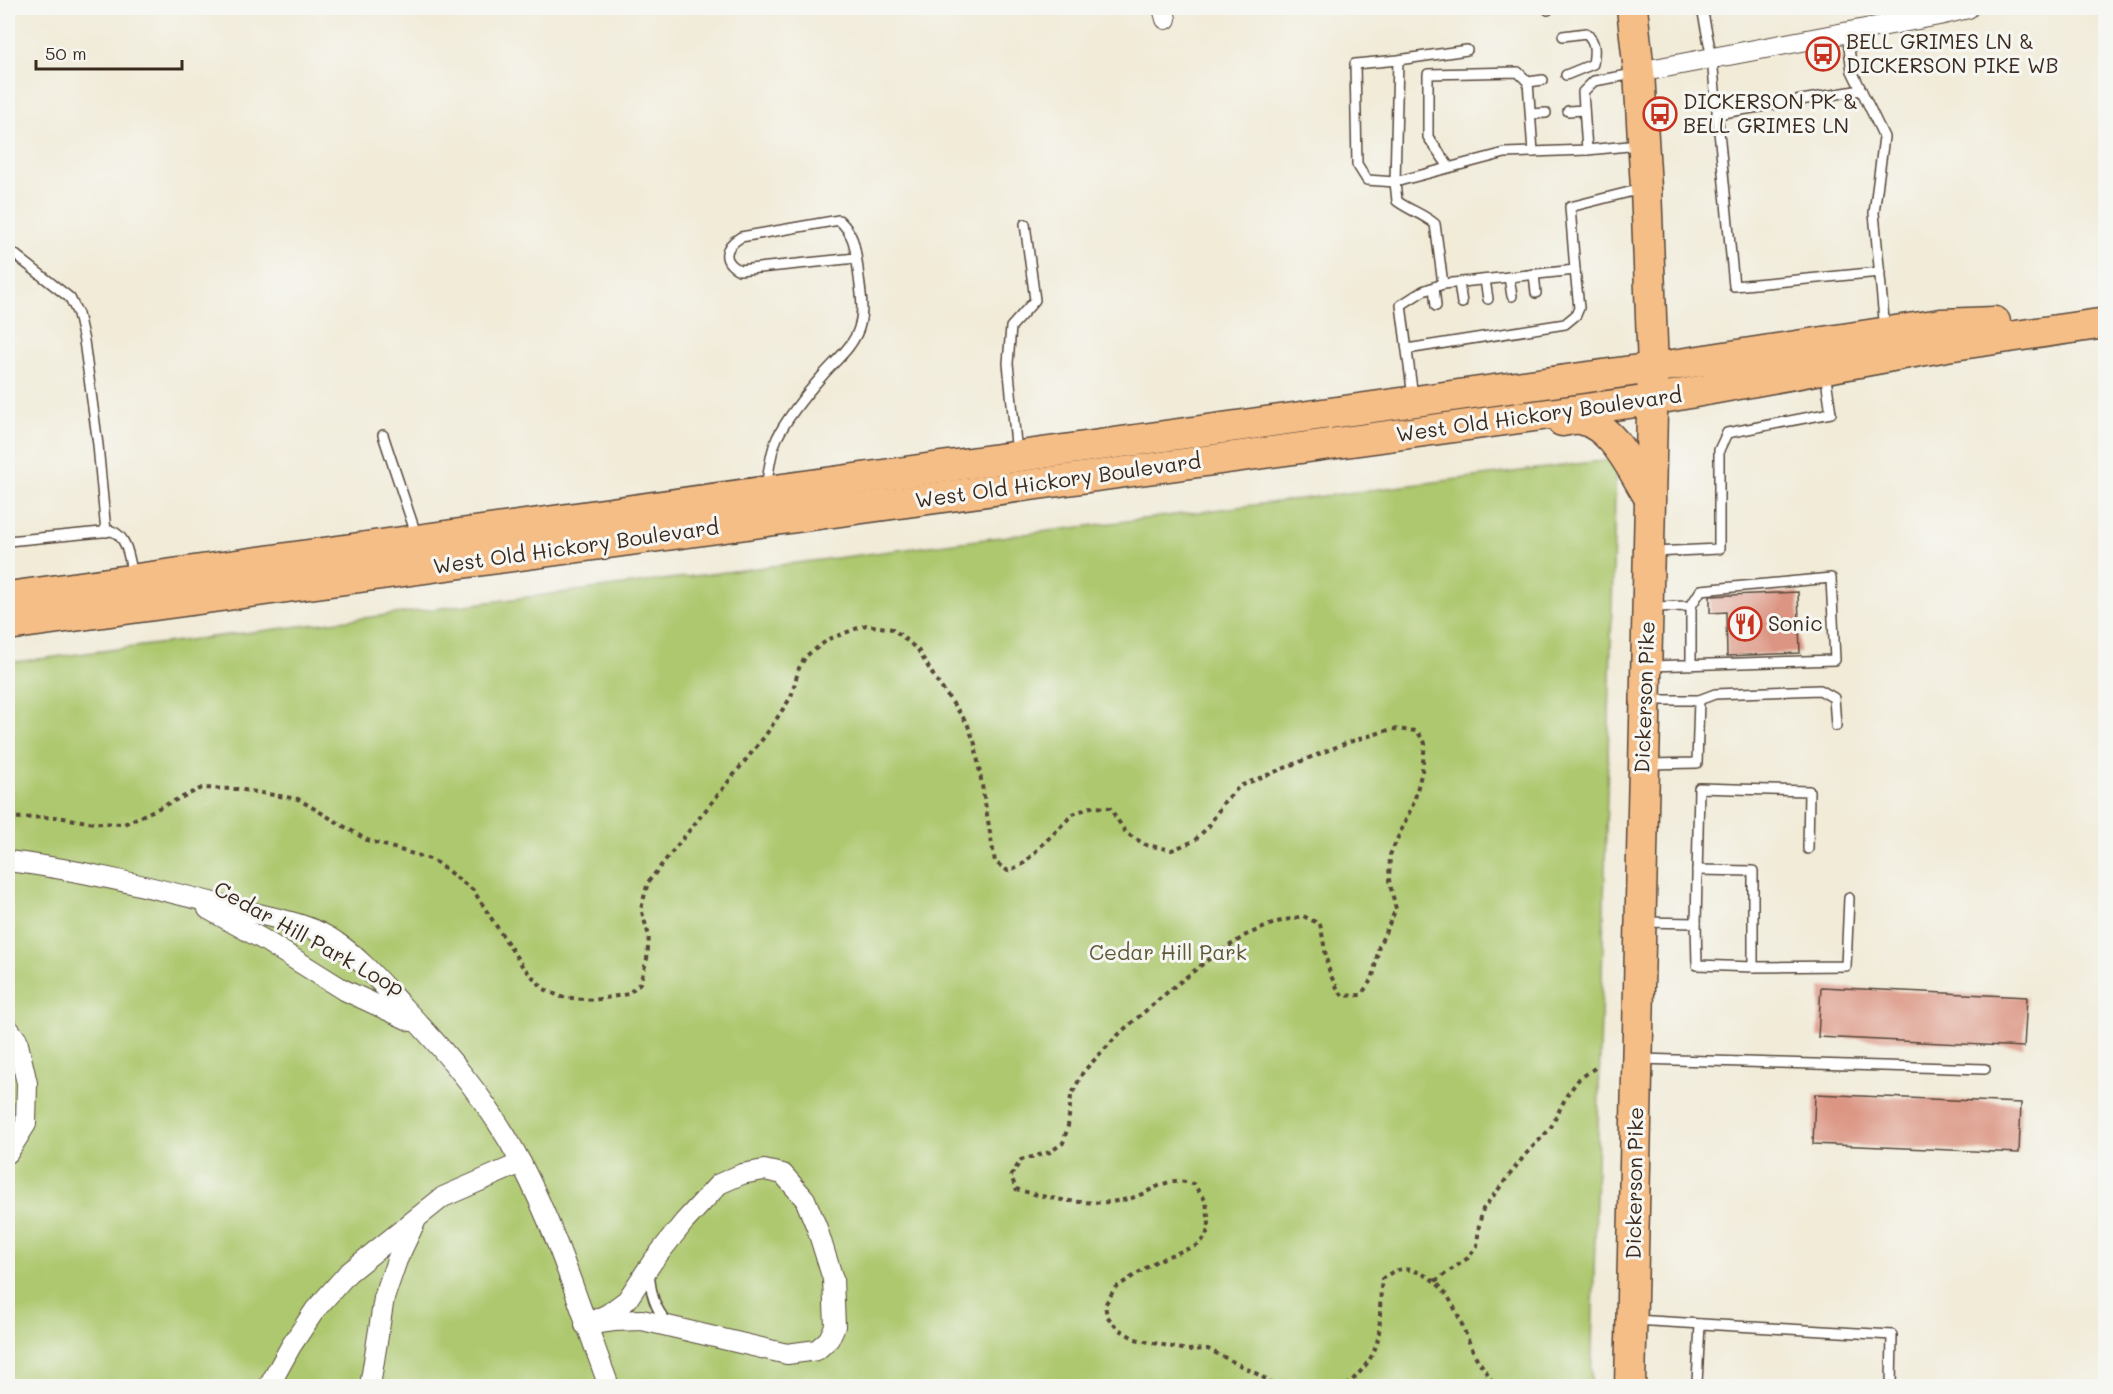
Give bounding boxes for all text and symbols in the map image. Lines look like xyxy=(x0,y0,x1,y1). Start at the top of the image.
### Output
place label: BELL GRIMES LN & DICKERSON PIKE WB xyxy=(1846,27,2059,78)
scale bar xyxy=(36,33,182,71)
bus stop icon: BELL GRIMES LN & DICKERSON PIKE WB xyxy=(1805,36,1841,72)
text: 50 m xyxy=(45,41,87,65)
place label: DICKERSON PK & BELL GRIMES LN xyxy=(1683,87,1858,138)
bus stop icon: DICKERSON PK & BELL GRIMES LN xyxy=(1642,96,1678,132)
street label: West Old Hickory Boulevard xyxy=(1394,380,1683,447)
street label: West Old Hickory Boulevard xyxy=(913,446,1202,513)
street label: West Old Hickory Boulevard xyxy=(431,512,720,579)
restaurant icon: Sonic xyxy=(1727,606,1763,642)
place label: Sonic xyxy=(1768,609,1823,636)
street label: Dickerson Pike xyxy=(1627,620,1660,774)
street label: Cedar Hill Park Loop xyxy=(210,874,410,1001)
park label: Cedar Hill Park xyxy=(1089,938,1247,965)
street label: Dickerson Pike xyxy=(1619,1107,1648,1259)

